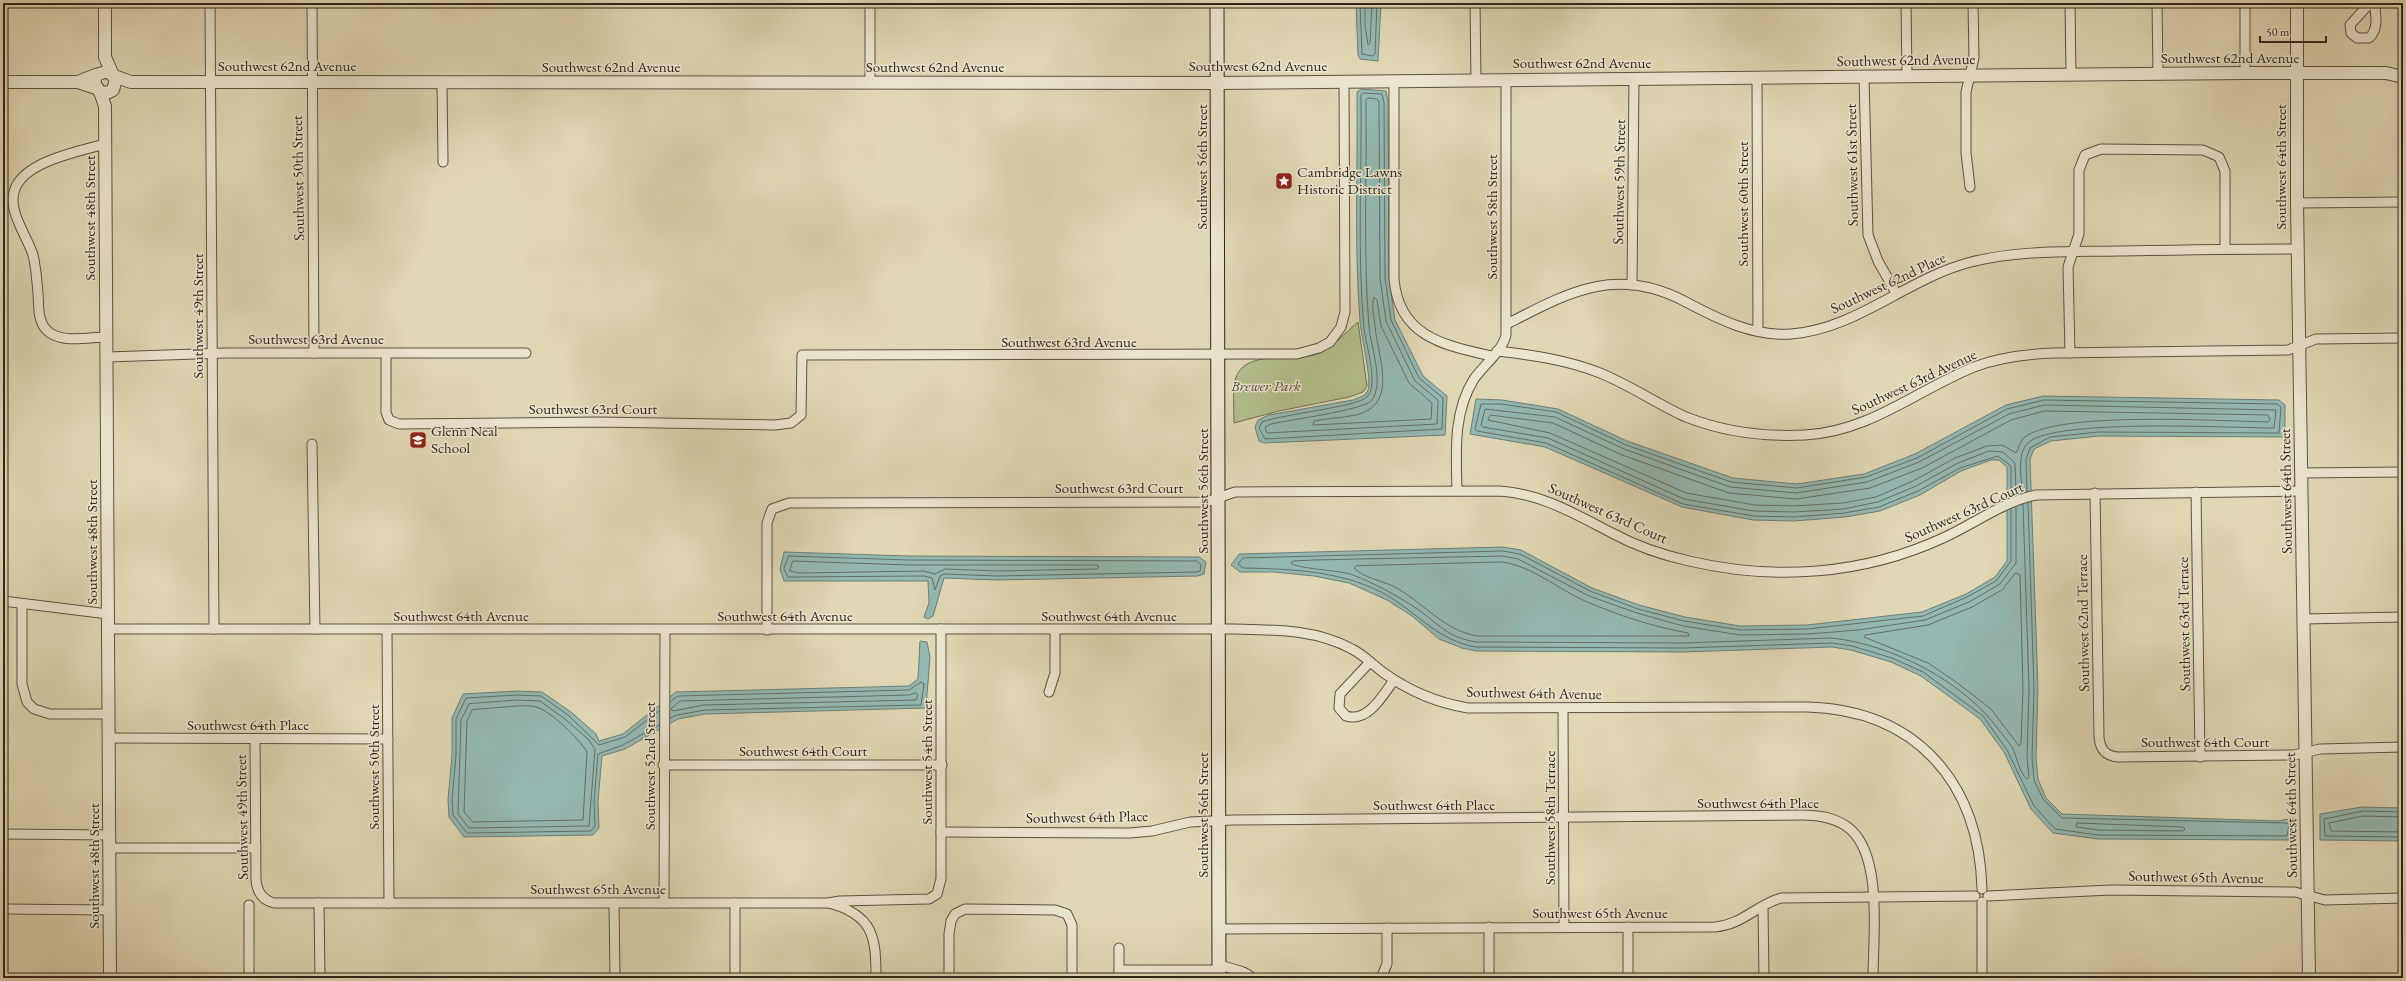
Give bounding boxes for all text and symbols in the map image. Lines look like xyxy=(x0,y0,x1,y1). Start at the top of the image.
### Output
scale bar xyxy=(2260,18,2326,44)
text: 50 m xyxy=(2266,24,2290,40)
street label: Southwest 62nd Avenue xyxy=(2161,48,2299,67)
street label: Southwest 62nd Avenue xyxy=(1837,49,1976,70)
street label: Southwest 62nd Avenue xyxy=(1513,53,1651,72)
street label: Southwest 62nd Avenue xyxy=(218,56,356,75)
street label: Southwest 62nd Avenue xyxy=(1189,56,1327,75)
street label: Southwest 62nd Avenue xyxy=(542,57,680,76)
street label: Southwest 62nd Avenue xyxy=(866,57,1004,76)
street label: Southwest 61st Street xyxy=(1841,103,1862,226)
street label: Southwest 56th Street xyxy=(1192,104,1211,230)
street label: Southwest 64th Street xyxy=(2271,104,2290,230)
street label: Southwest 50th Street xyxy=(287,115,308,241)
street label: Southwest 59th Street xyxy=(1608,119,1629,245)
street label: Southwest 60th Street xyxy=(1733,141,1752,267)
street label: Southwest 58th Street xyxy=(1482,154,1501,280)
street label: Southwest 48th Street xyxy=(80,155,99,281)
place label: Cambridge Lawns Historic District xyxy=(1297,162,1402,198)
place icon: Cambridge Lawns Historic District xyxy=(1274,171,1294,191)
street label: Southwest 62nd Place xyxy=(1827,247,1949,318)
street label: Southwest 49th Street xyxy=(188,253,207,379)
street label: Southwest 63rd Avenue xyxy=(248,329,384,348)
street label: Southwest 63rd Avenue xyxy=(1001,332,1137,351)
street label: Southwest 63rd Avenue xyxy=(1848,344,1979,419)
park label: Brewer Park xyxy=(1230,376,1301,395)
street label: Southwest 63rd Court xyxy=(529,399,657,418)
place label: Glenn Neal School xyxy=(431,421,498,457)
street label: Southwest 56th Street xyxy=(1193,428,1212,554)
street label: Southwest 64th Street xyxy=(2275,428,2296,554)
school or university icon: Glenn Neal School xyxy=(408,430,428,450)
street label: Southwest 63rd Court xyxy=(1901,477,2027,546)
street label: Southwest 63rd Court xyxy=(1055,478,1183,497)
street label: Southwest 63rd Court xyxy=(1546,478,1671,547)
street label: Southwest 48th Street xyxy=(82,479,101,605)
street label: Southwest 62nd Terrace xyxy=(2072,554,2093,692)
street label: Southwest 63rd Terrace xyxy=(2173,556,2194,691)
street label: Southwest 64th Avenue xyxy=(393,606,529,625)
street label: Southwest 64th Avenue xyxy=(717,606,853,625)
street label: Southwest 64th Avenue xyxy=(1041,606,1177,625)
street label: Southwest 64th Avenue xyxy=(1466,682,1602,703)
street label: Southwest 54th Street xyxy=(917,699,936,825)
street label: Southwest 52nd Street xyxy=(640,701,659,830)
street label: Southwest 50th Street xyxy=(364,704,383,830)
street label: Southwest 64th Place xyxy=(187,715,309,734)
street label: Southwest 64th Court xyxy=(2141,732,2269,751)
street label: Southwest 64th Court xyxy=(739,741,867,760)
street label: Southwest 58th Terrace xyxy=(1540,751,1559,885)
street label: Southwest 56th Street xyxy=(1193,752,1212,878)
street label: Southwest 64th Street xyxy=(2280,752,2301,878)
street label: Southwest 49th Street xyxy=(231,754,252,880)
street label: Southwest 64th Place xyxy=(1697,793,1819,812)
street label: Southwest 64th Place xyxy=(1373,795,1495,814)
street label: Southwest 48th Street xyxy=(84,803,103,929)
street label: Southwest 64th Place xyxy=(1026,806,1148,827)
street label: Southwest 65th Avenue xyxy=(2128,866,2264,887)
street label: Southwest 65th Avenue xyxy=(530,879,666,898)
street label: Southwest 65th Avenue xyxy=(1532,903,1668,922)

